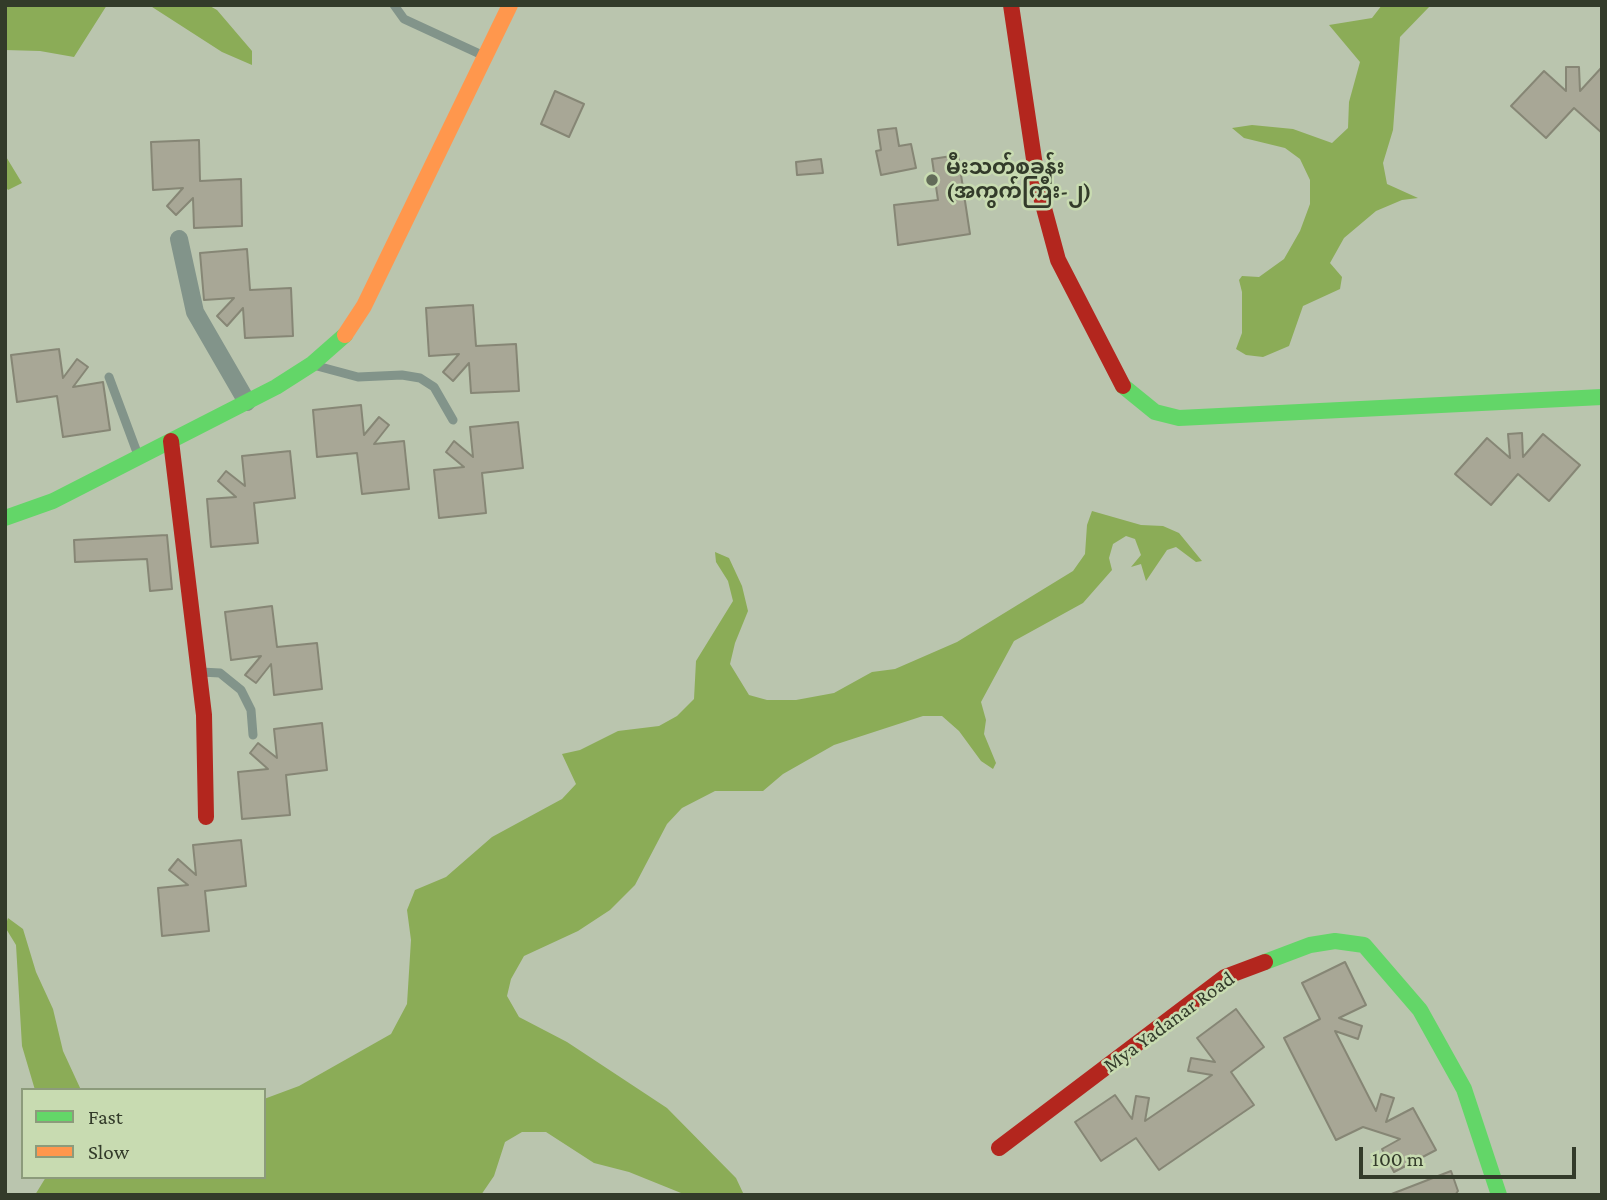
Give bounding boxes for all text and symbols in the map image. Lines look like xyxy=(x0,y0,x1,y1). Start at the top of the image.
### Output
place label: မီးသတ်စခန်း (အကွက်ကြီး-၂) xyxy=(946,155,1092,205)
marker: မီးသတ်စခန်း (အကွက်ကြီး-၂) xyxy=(924,172,940,188)
street label: Mya Yadanar Road xyxy=(1099,966,1239,1078)
legend xyxy=(21,1088,266,1179)
text: Fast xyxy=(88,1105,123,1129)
scale bar xyxy=(1362,1134,1579,1178)
text: Slow xyxy=(88,1140,129,1164)
text: 100 m xyxy=(1372,1147,1424,1171)

